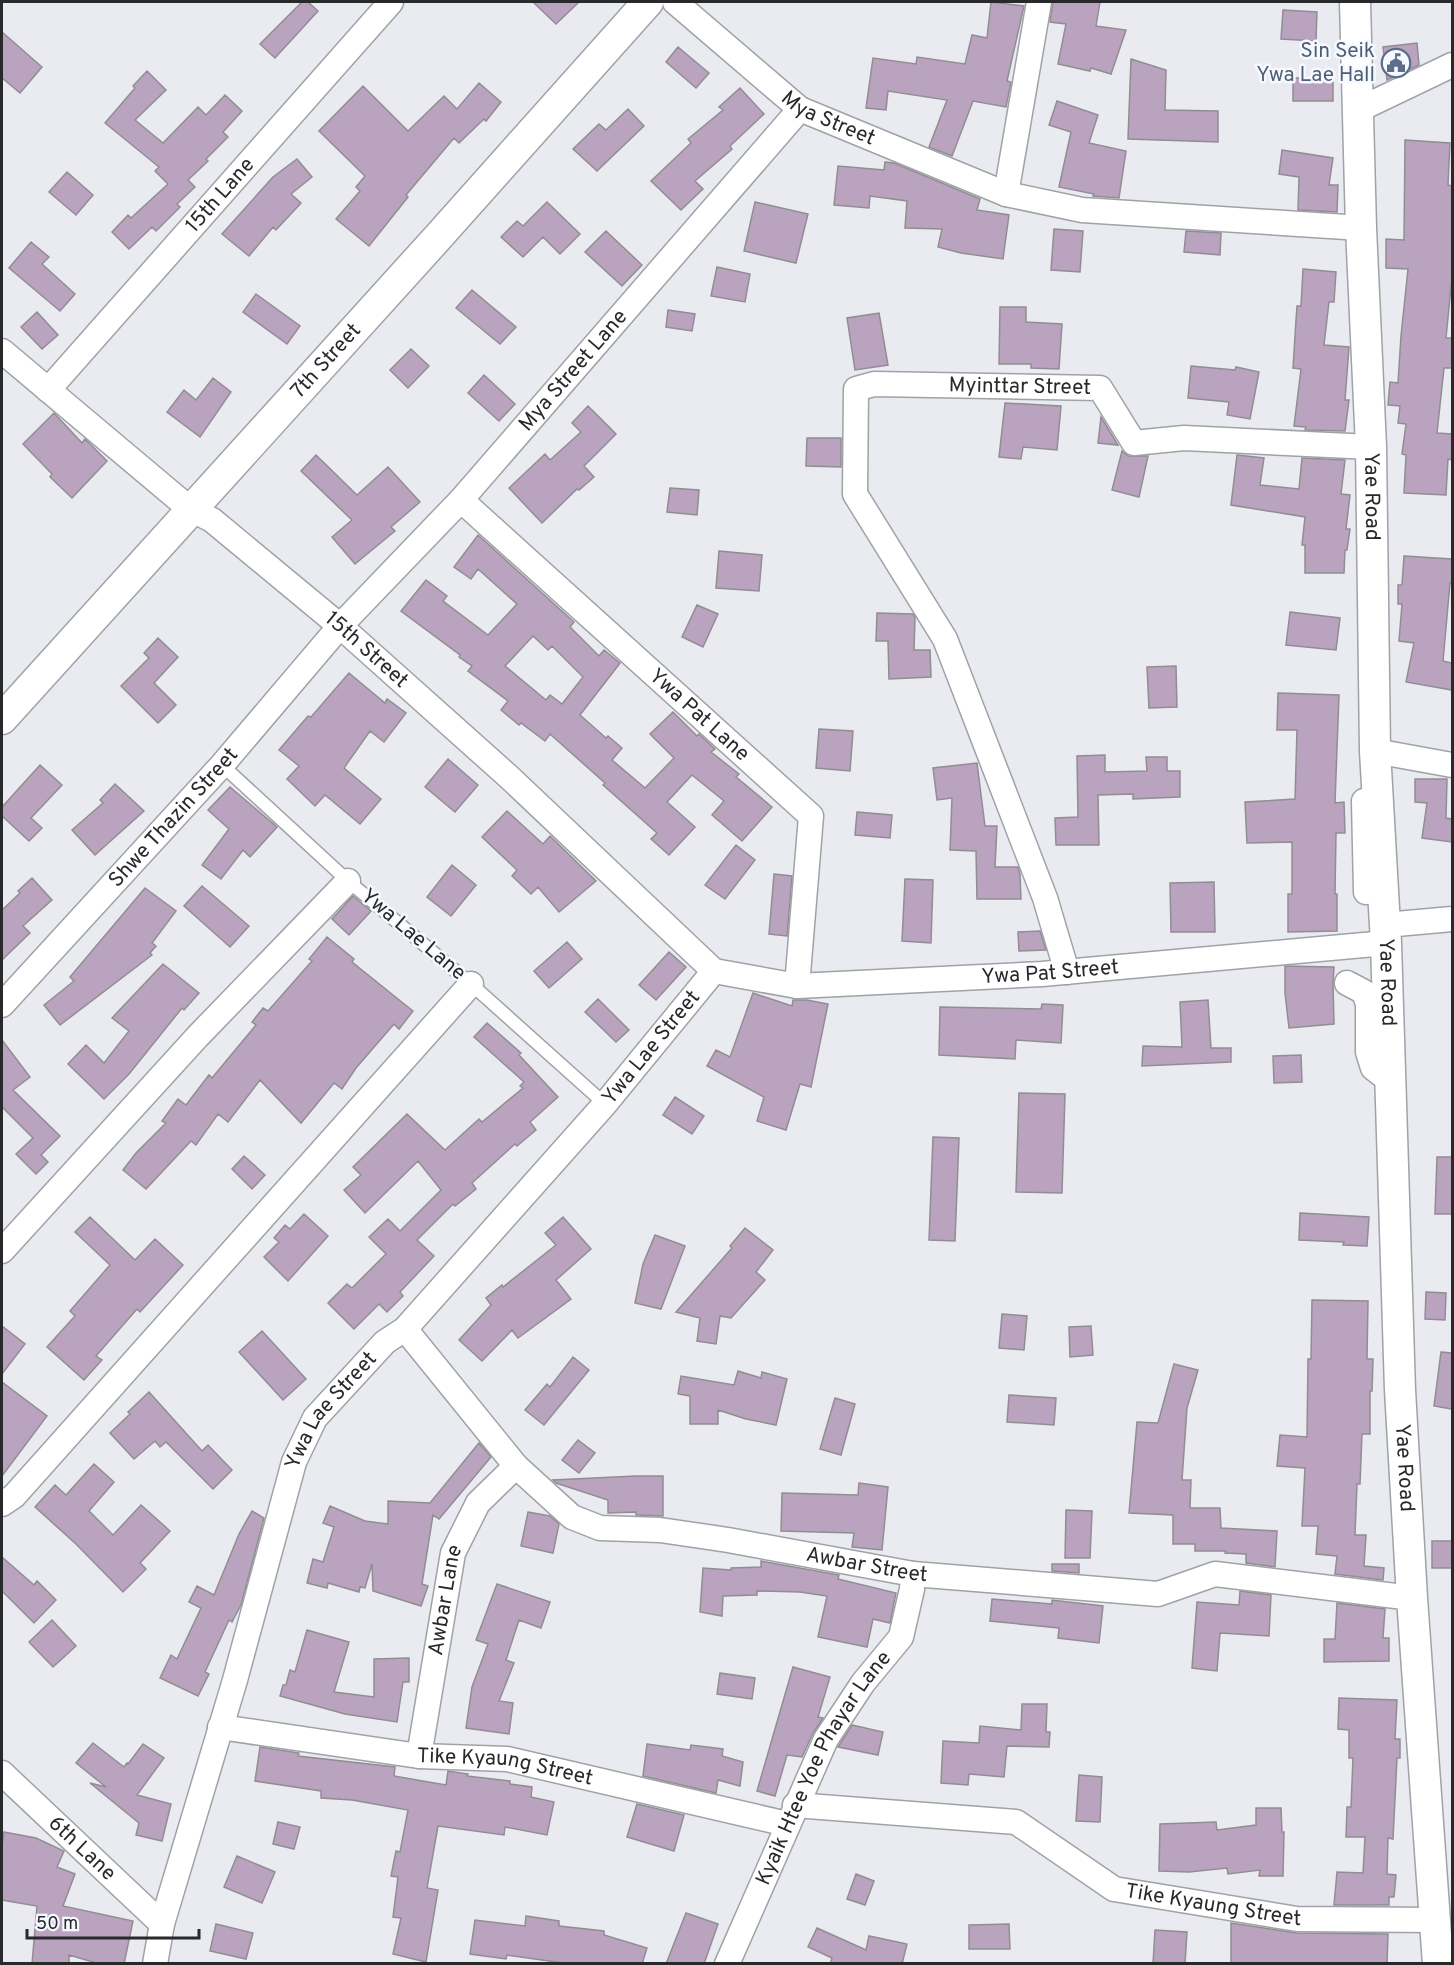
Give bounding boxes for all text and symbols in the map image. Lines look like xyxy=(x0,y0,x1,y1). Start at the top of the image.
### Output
place label: Sin Seik Ywa Lae Hall xyxy=(1256,38,1375,89)
public building icon: Sin Seik Ywa Lae Hall xyxy=(1380,47,1412,79)
street label: Mya Street xyxy=(775,85,879,152)
street label: 15th Lane xyxy=(180,152,261,239)
street label: Mya Street Lane xyxy=(513,304,634,437)
street label: 7th Street xyxy=(285,318,367,404)
street label: Myinttar Street xyxy=(948,372,1091,401)
street label: Yae Road xyxy=(1358,452,1386,541)
street label: 15th Street xyxy=(319,605,414,694)
street label: Ywa Pat Lane xyxy=(643,663,755,767)
street label: Shwe Thazin Street xyxy=(103,742,244,893)
street label: Ywa Lae Lane xyxy=(355,883,471,987)
street label: Yae Road xyxy=(1372,938,1402,1027)
street label: Ywa Pat Street xyxy=(981,954,1120,990)
street label: Ywa Lae Street xyxy=(596,985,706,1111)
street label: Ywa Lae Street xyxy=(279,1346,383,1472)
street label: Yae Road xyxy=(1388,1423,1421,1513)
street label: Awbar Lane xyxy=(423,1540,469,1658)
street label: Awbar Street xyxy=(804,1541,929,1589)
street label: Kyaik Htee Yoe Phayar Lane xyxy=(750,1645,897,1890)
street label: Tike Kyaung Street xyxy=(416,1742,596,1792)
street label: 6th Lane xyxy=(42,1810,122,1887)
street label: Tike Kyaung Street xyxy=(1123,1878,1301,1933)
scale bar xyxy=(27,1902,200,1940)
text: 50 m xyxy=(36,1913,78,1936)

